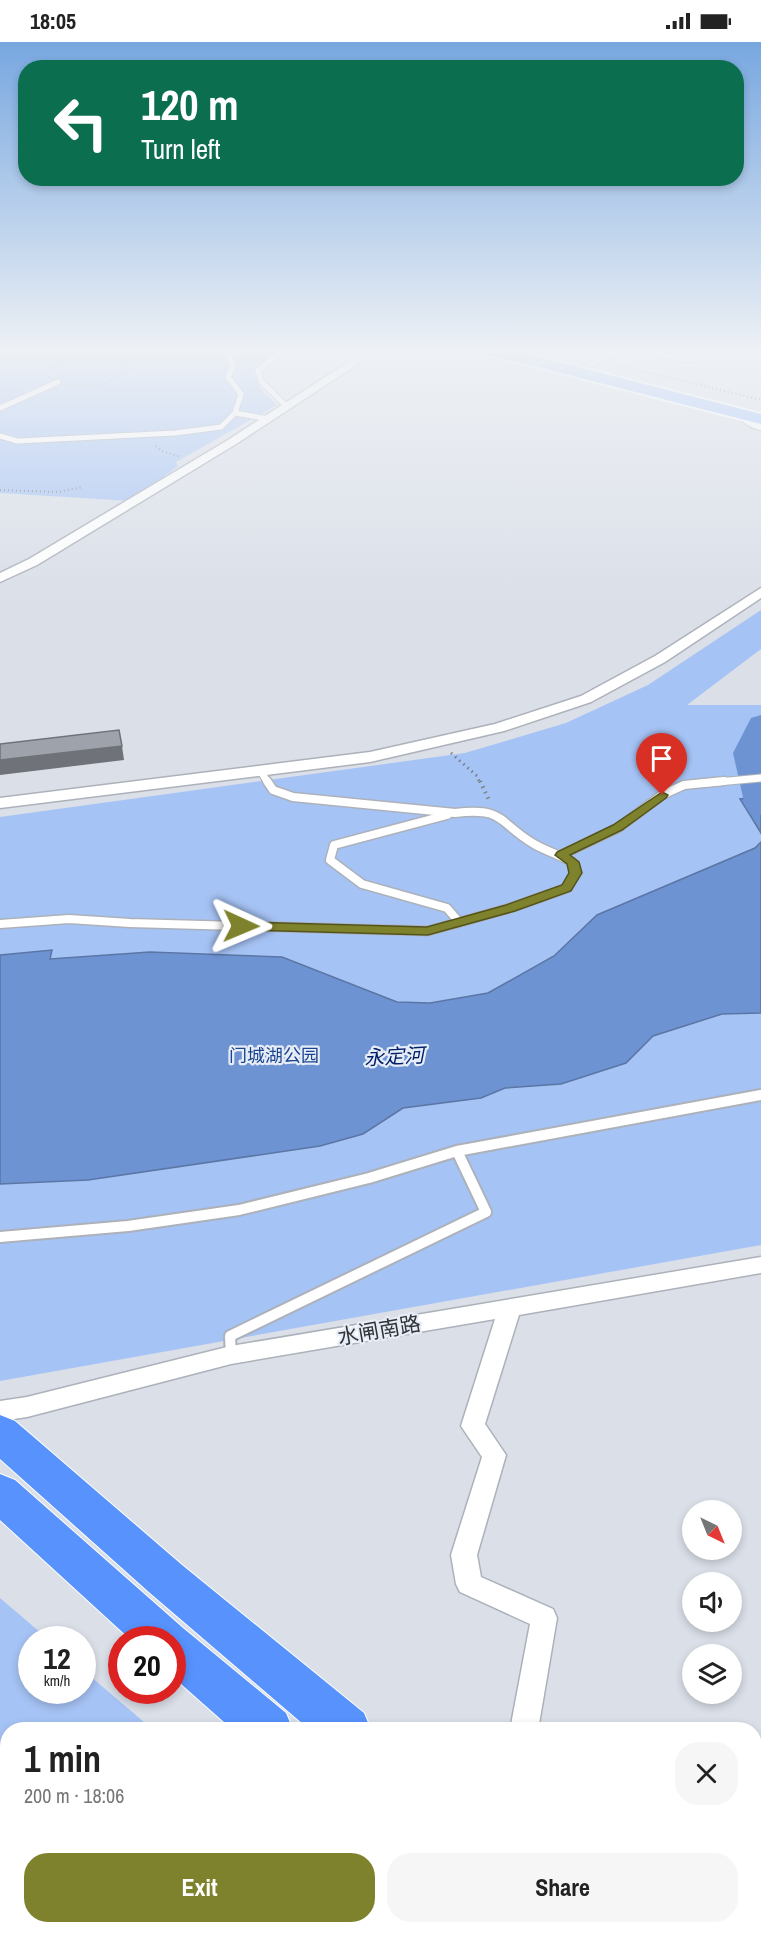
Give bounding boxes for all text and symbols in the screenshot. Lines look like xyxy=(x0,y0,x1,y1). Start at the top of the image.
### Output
text: 18:05 xyxy=(30,6,76,36)
text: 120 m xyxy=(141,77,239,133)
icon: left xyxy=(42,84,120,162)
text: Turn left xyxy=(141,131,220,167)
pin xyxy=(636,733,687,795)
icon: arrive xyxy=(645,742,678,775)
position arrow xyxy=(209,894,273,958)
water label: 永定河 xyxy=(363,1041,429,1071)
park label: 门城湖公园 xyxy=(229,1043,319,1068)
street label: 水闸南路 xyxy=(335,1308,423,1352)
north arrow xyxy=(682,1500,742,1560)
map controls xyxy=(682,1500,742,1704)
button: sound xyxy=(682,1572,742,1632)
speed limit sign: 20 xyxy=(108,1626,186,1704)
text: 12 xyxy=(43,1638,71,1678)
button: layers xyxy=(682,1644,742,1704)
text: km/h xyxy=(44,1670,70,1691)
text: 1 min xyxy=(24,1735,101,1783)
button: close xyxy=(675,1742,738,1805)
text: 200 m · 18:06 xyxy=(24,1782,124,1809)
button: Exit xyxy=(24,1853,375,1922)
button: Share xyxy=(387,1853,738,1922)

